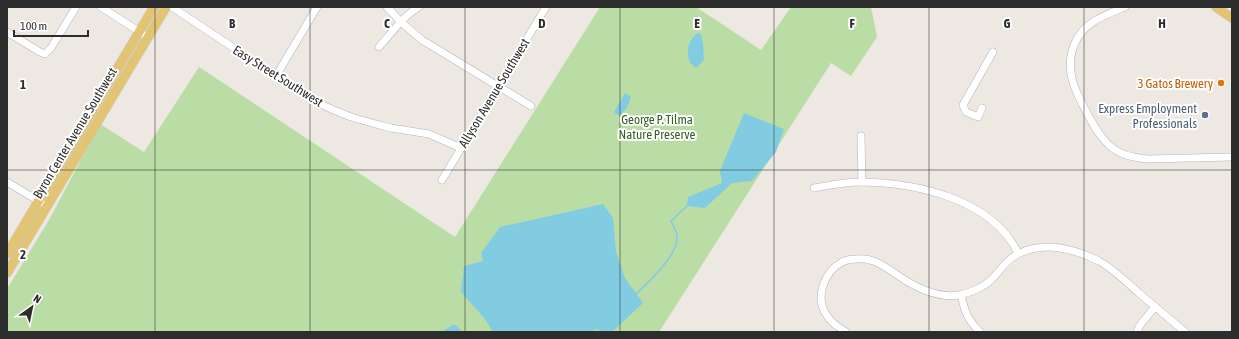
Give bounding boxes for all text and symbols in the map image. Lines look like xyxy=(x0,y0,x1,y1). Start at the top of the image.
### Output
scale bar xyxy=(14,12,88,38)
text: B xyxy=(229,16,236,31)
text: C xyxy=(384,16,390,31)
text: D xyxy=(538,16,546,31)
text: E xyxy=(694,16,700,31)
text: F xyxy=(849,16,855,31)
text: G xyxy=(1004,16,1011,31)
text: H xyxy=(1158,16,1166,31)
text: 100 m xyxy=(20,19,47,33)
street label: Allyson Avenue Southwest xyxy=(455,35,533,150)
street label: Easy Street Southwest xyxy=(230,42,326,110)
street label: Byron Center Avenue Southwest xyxy=(30,65,120,201)
place label: 3 Gatos Brewery xyxy=(1138,76,1214,91)
text: 1 xyxy=(20,77,26,92)
marker: 3 Gatos Brewery xyxy=(1216,78,1226,88)
place label: Express Employment Professionals xyxy=(1098,101,1197,131)
marker: Express Employment Professionals xyxy=(1200,110,1210,120)
park label: George P. Tilma Nature Preserve xyxy=(619,112,696,142)
text: 2 xyxy=(20,247,26,262)
north arrow xyxy=(12,287,52,327)
text: N xyxy=(31,292,43,305)

